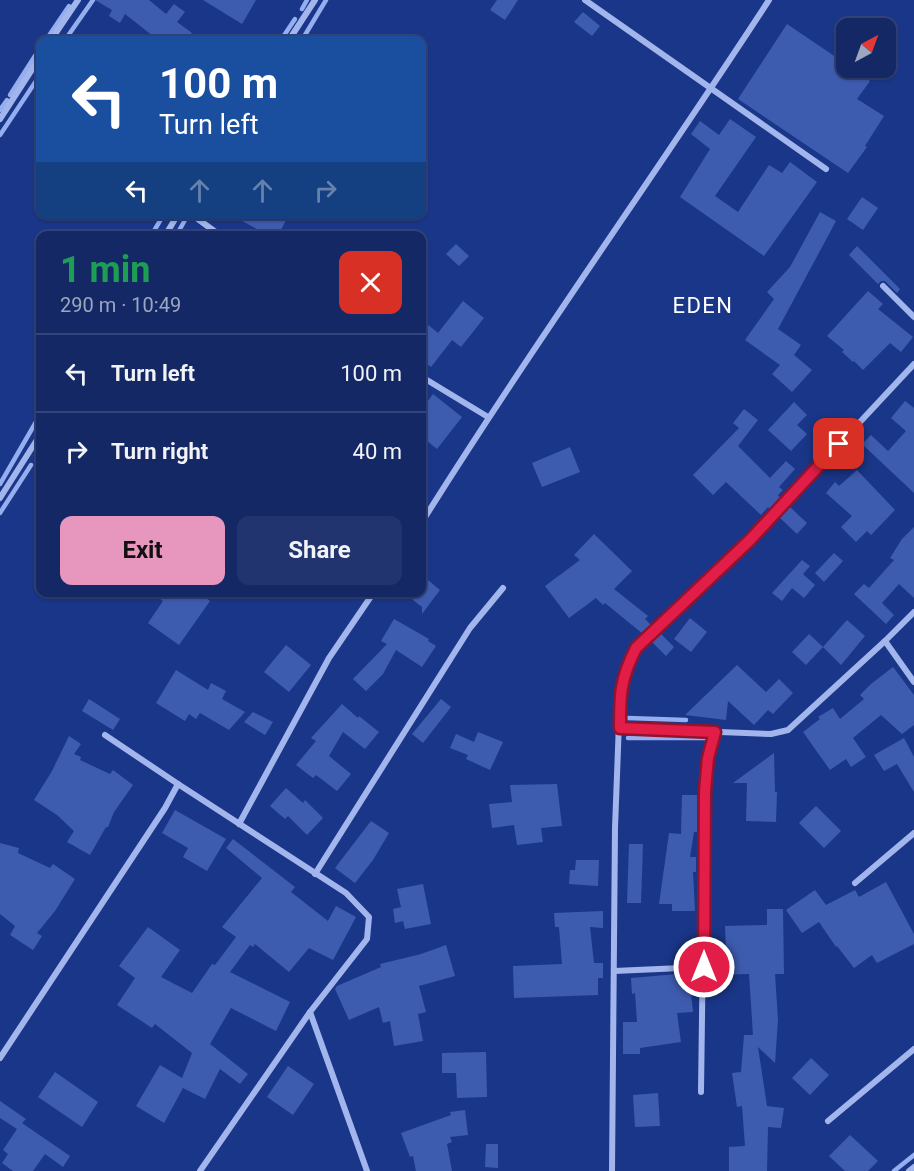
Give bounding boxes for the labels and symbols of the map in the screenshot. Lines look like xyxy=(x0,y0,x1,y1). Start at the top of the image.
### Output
north arrow xyxy=(836,18,896,78)
district label: EDEN xyxy=(672,293,734,318)
pin xyxy=(813,418,864,469)
position arrow xyxy=(672,935,736,999)

